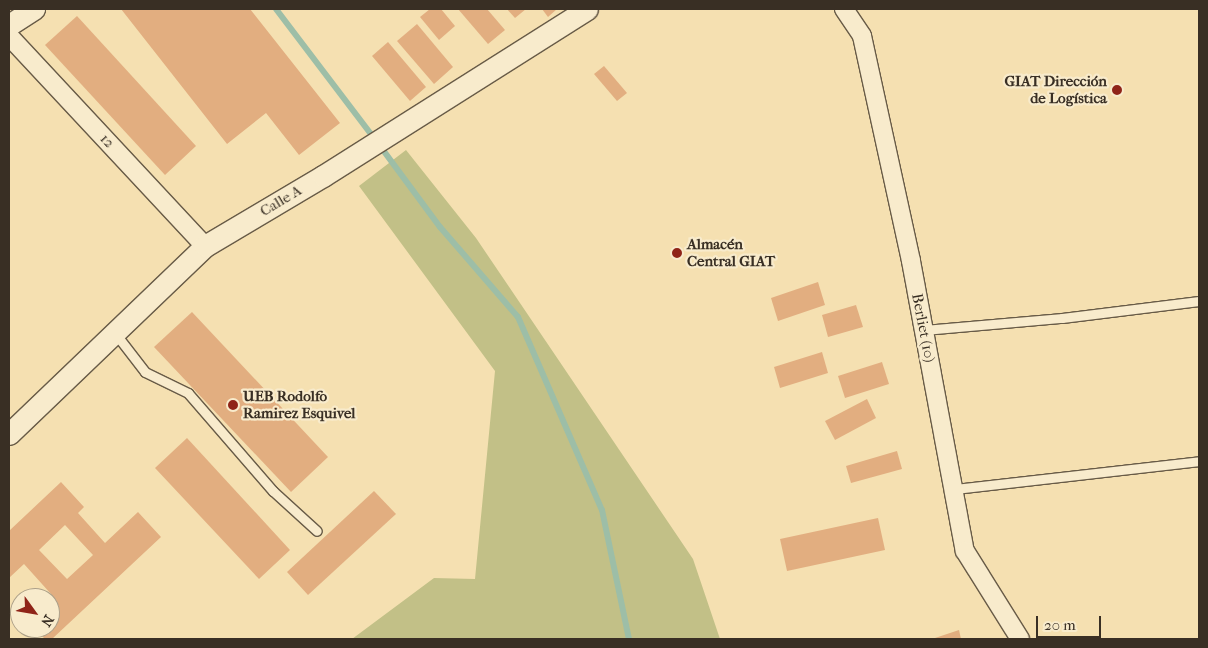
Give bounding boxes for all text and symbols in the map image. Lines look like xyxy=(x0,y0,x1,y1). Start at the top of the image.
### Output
place label: GIAT Dirección de Logística xyxy=(1004,72,1107,107)
marker: GIAT Dirección de Logística xyxy=(1111,84,1123,96)
street label: 12 xyxy=(96,130,118,152)
street label: Calle A xyxy=(257,182,305,220)
place label: Almacén Central GIAT xyxy=(687,235,775,270)
marker: Almacén Central GIAT xyxy=(671,247,683,259)
street label: Berliet (10) xyxy=(908,292,938,364)
place label: UEB Rodolfo Ramirez Esquivel xyxy=(243,387,355,422)
marker: UEB Rodolfo Ramirez Esquivel xyxy=(227,399,239,411)
north arrow xyxy=(10,588,60,638)
scale bar xyxy=(1038,606,1103,638)
text: N xyxy=(37,612,57,630)
text: 20 m xyxy=(1044,616,1076,634)

